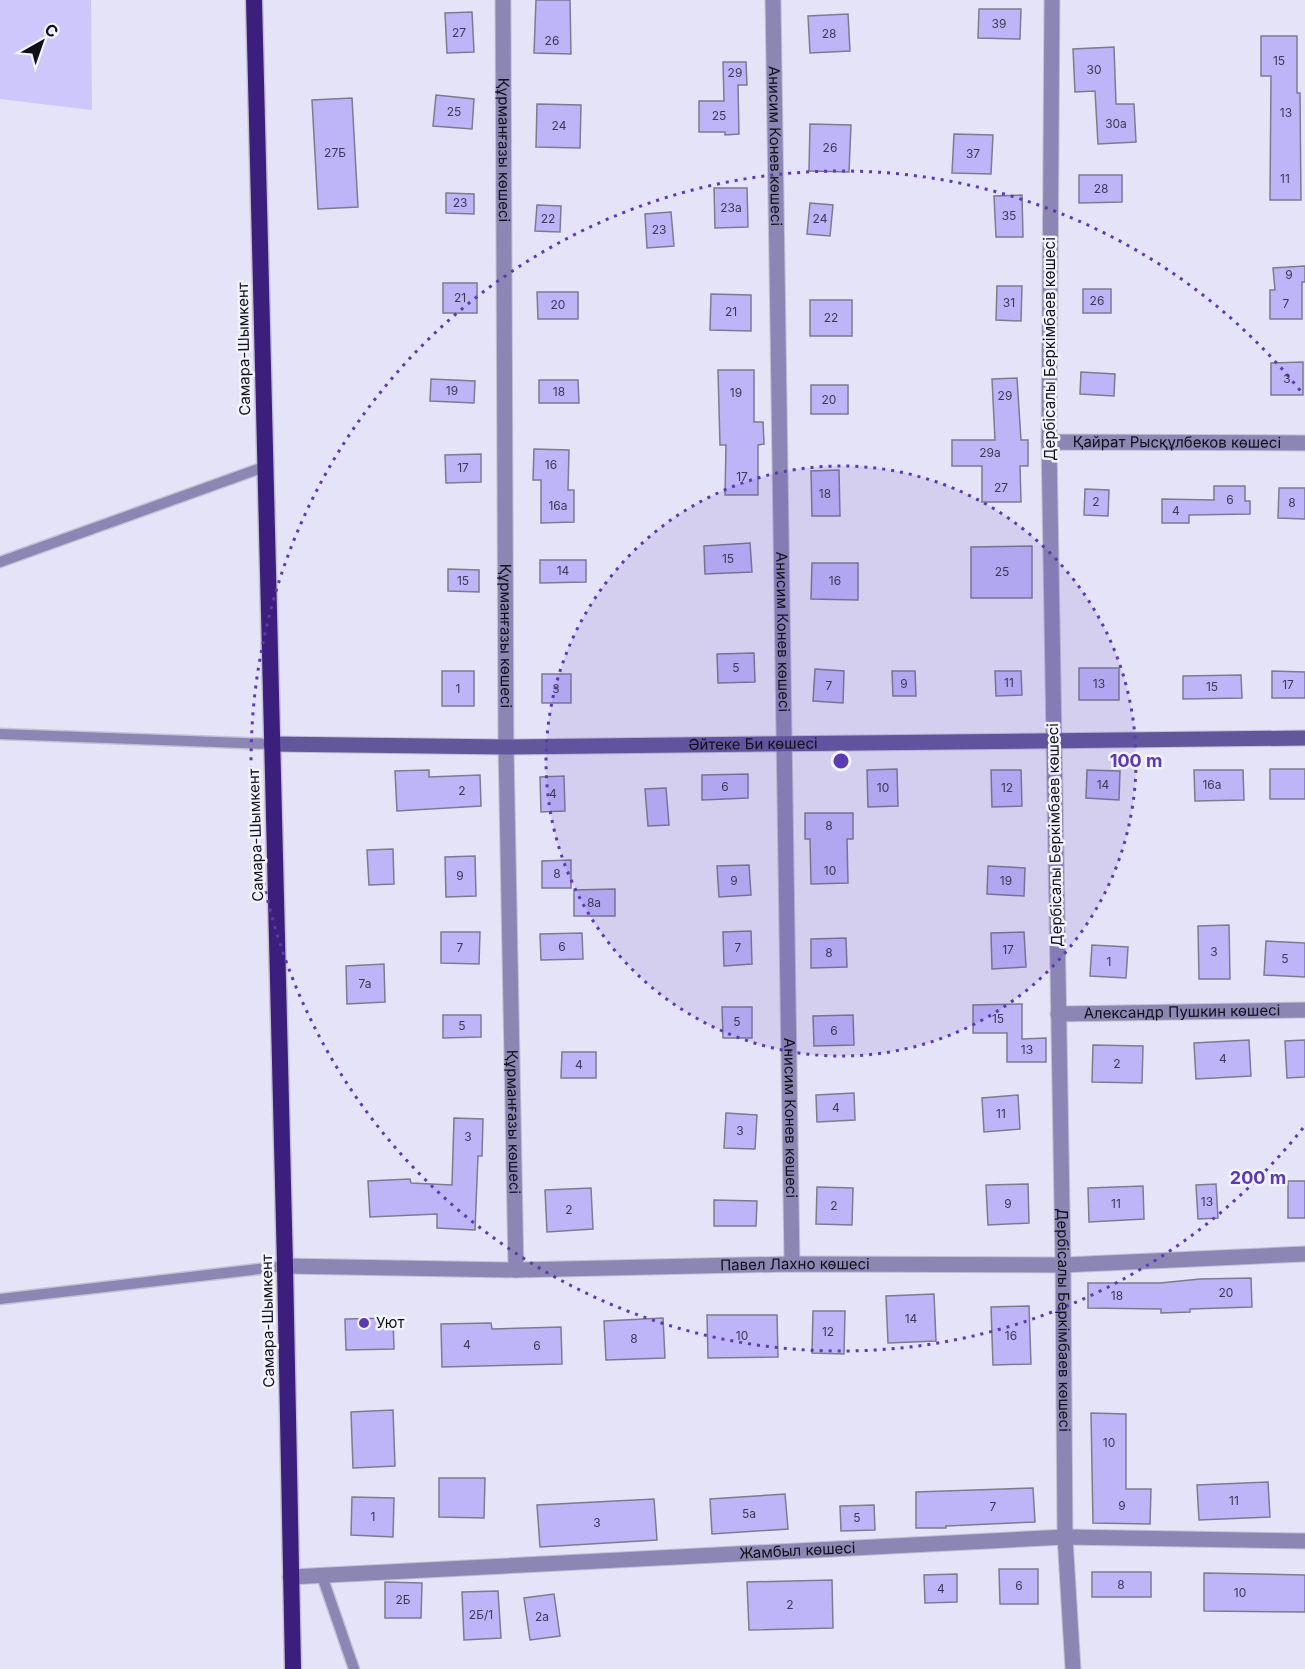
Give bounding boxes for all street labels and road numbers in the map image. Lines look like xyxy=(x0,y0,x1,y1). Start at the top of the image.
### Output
street label: Анисим Конев көшесі xyxy=(765,66,786,226)
street label: Құрманғазы көшесі xyxy=(494,78,514,222)
street label: Дербісалы Беркімбаев көшесі xyxy=(1040,237,1059,461)
street label: Самара-Шымкент xyxy=(233,282,254,416)
street label: Қайрат Рысқұлбеков көшесі xyxy=(1073,432,1281,452)
street label: Анисим Конев көшесі xyxy=(772,552,794,712)
street label: Құрманғазы көшесі xyxy=(496,564,516,708)
street label: Дербісалы Беркімбаев көшесі xyxy=(1043,723,1066,947)
street label: Әйтеке Би көшесі xyxy=(688,733,818,754)
street label: Самара-Шымкент xyxy=(244,768,267,902)
street label: Александр Пушкин көшесі xyxy=(1084,1000,1280,1023)
street label: Анисим Конев көшесі xyxy=(780,1038,801,1198)
street label: Құрманғазы көшесі xyxy=(503,1050,525,1194)
street label: Дербісалы Беркімбаев көшесі xyxy=(1053,1208,1074,1432)
street label: Самара-Шымкент xyxy=(257,1254,278,1388)
street label: Павел Лахно көшесі xyxy=(720,1254,870,1275)
street label: Жамбыл көшесі xyxy=(739,1538,856,1563)

